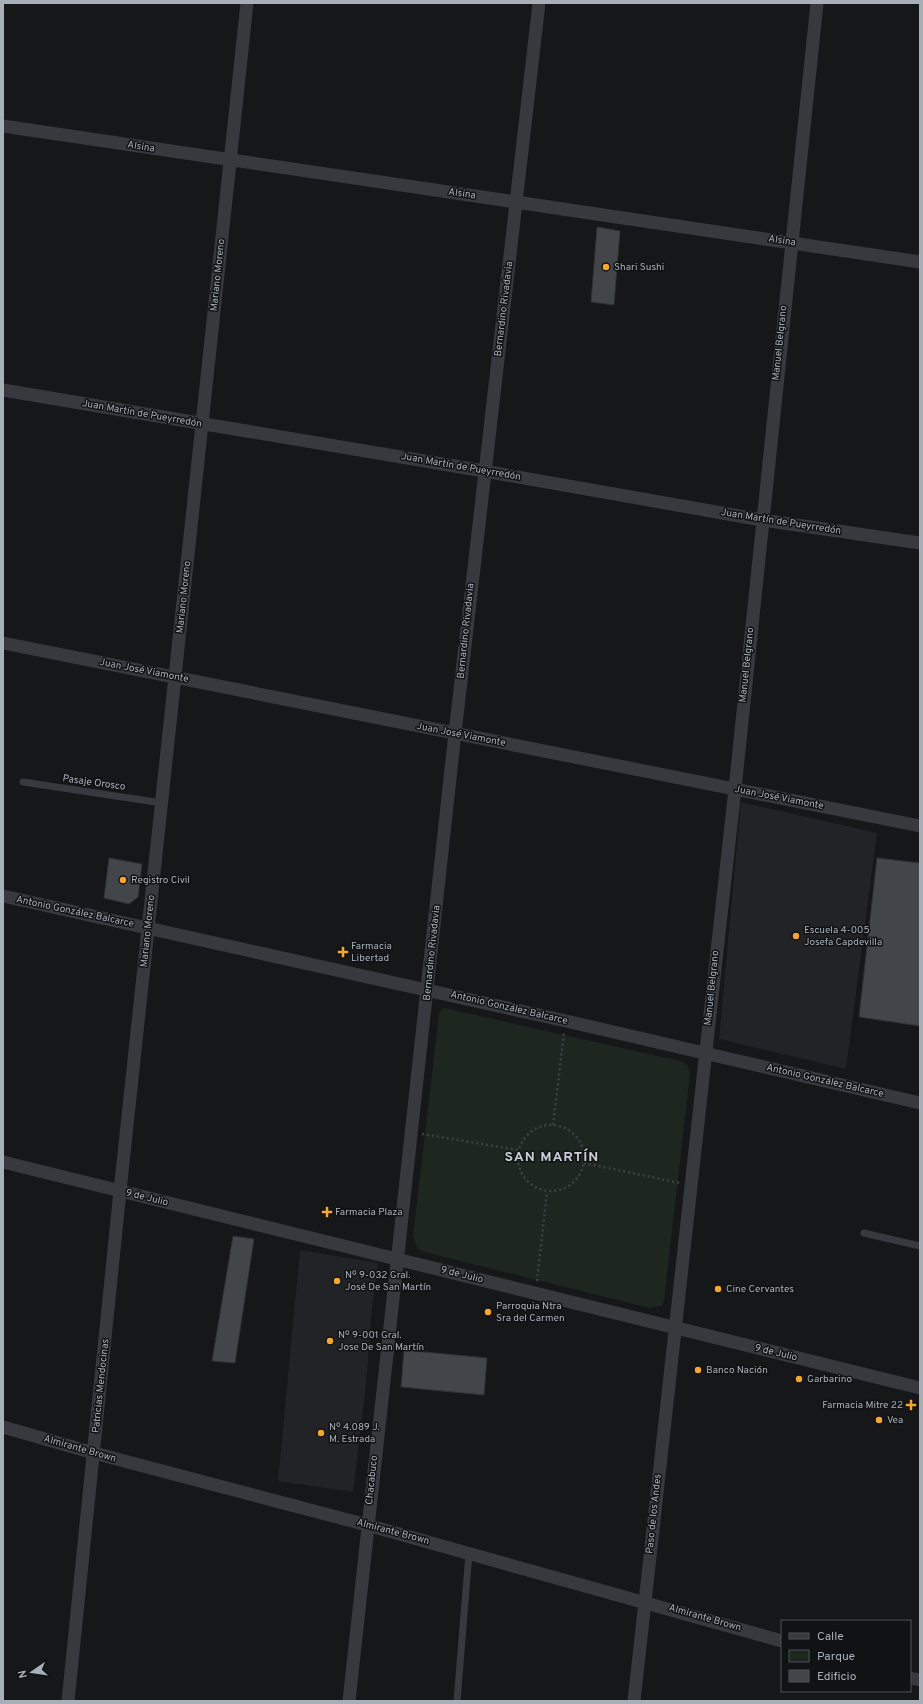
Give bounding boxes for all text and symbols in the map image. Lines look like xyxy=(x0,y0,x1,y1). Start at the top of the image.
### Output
street label: Alsina xyxy=(126,138,156,156)
street label: Alsina xyxy=(447,186,477,202)
street label: Alsina xyxy=(767,232,797,250)
street label: Mariano Moreno xyxy=(208,238,228,312)
street label: Bernardino Rivadavia xyxy=(492,261,516,357)
place label: Shari Sushi xyxy=(614,261,664,274)
marker: Shari Sushi xyxy=(601,262,611,272)
street label: Manuel Belgrano xyxy=(770,304,790,381)
street label: Juan Martín de Pueyrredón xyxy=(81,397,203,431)
street label: Juan Martín de Pueyrredón xyxy=(400,450,522,484)
street label: Juan Martín de Pueyrredón xyxy=(720,506,842,538)
street label: Mariano Moreno xyxy=(174,560,194,634)
street label: Bernardino Rivadavia xyxy=(455,583,477,679)
street label: Manuel Belgrano xyxy=(737,626,757,703)
street label: Juan José Viamonte xyxy=(98,656,190,686)
street label: Juan José Viamonte xyxy=(415,720,507,750)
street label: Pasaje Orosco xyxy=(62,772,127,794)
street label: Juan José Viamonte xyxy=(733,783,825,813)
place label: Registro Civil xyxy=(131,874,190,887)
marker: Registro Civil xyxy=(118,875,128,885)
street label: Antonio González Balcarce xyxy=(15,893,135,931)
street label: Mariano Moreno xyxy=(138,894,158,968)
street label: Bernardino Rivadavia xyxy=(421,905,443,1001)
place label: Escuela 4-005 Josefa Capdevilla xyxy=(804,924,882,949)
marker: Escuela 4-005 Josefa Capdevilla xyxy=(791,931,801,941)
place label: Farmacia Libertad xyxy=(351,940,392,965)
marker: Farmacia Libertad xyxy=(338,947,348,957)
street label: Manuel Belgrano xyxy=(702,949,722,1026)
street label: Antonio González Balcarce xyxy=(449,988,569,1028)
street label: Antonio González Balcarce xyxy=(765,1061,885,1101)
district label: SAN MARTÍN xyxy=(505,1148,599,1166)
street label: 9 de Julio xyxy=(124,1186,170,1210)
place label: Farmacia Plaza xyxy=(335,1206,403,1219)
marker: Farmacia Plaza xyxy=(322,1207,332,1217)
street label: 9 de Julio xyxy=(439,1263,485,1287)
place label: Nº 9-032 Gral. José De San Martín xyxy=(345,1269,431,1294)
marker: Nº 9-032 Gral. José De San Martín xyxy=(332,1276,342,1286)
place label: Cine Cervantes xyxy=(726,1283,794,1296)
marker: Cine Cervantes xyxy=(713,1284,723,1294)
place label: Parroquia Ntra Sra del Carmen xyxy=(496,1300,565,1325)
marker: Parroquia Ntra Sra del Carmen xyxy=(483,1307,493,1317)
place label: Nº 9-001 Gral. Jose De San Martín xyxy=(338,1329,424,1354)
marker: Nº 9-001 Gral. Jose De San Martín xyxy=(325,1336,335,1346)
street label: Patricias Mendocinas xyxy=(90,1338,112,1434)
street label: 9 de Julio xyxy=(753,1341,799,1365)
place label: Banco Nación xyxy=(706,1364,768,1377)
marker: Banco Nación xyxy=(693,1365,703,1375)
place label: Garbarino xyxy=(807,1373,852,1386)
marker: Garbarino xyxy=(794,1374,804,1384)
place label: Farmacia Mitre 22 xyxy=(822,1399,903,1412)
marker: Farmacia Mitre 22 xyxy=(906,1400,916,1410)
place label: Vea xyxy=(887,1414,903,1427)
marker: Vea xyxy=(874,1415,884,1425)
place label: Nº 4.089 J. M. Estrada xyxy=(329,1421,380,1446)
marker: Nº 4.089 J. M. Estrada xyxy=(316,1428,326,1438)
street label: Almirante Brown xyxy=(42,1432,118,1466)
street label: Chacabuco xyxy=(363,1454,381,1505)
street label: Paso de los Andes xyxy=(643,1473,665,1555)
street label: Almirante Brown xyxy=(355,1516,431,1548)
street label: Almirante Brown xyxy=(667,1601,743,1635)
legend xyxy=(781,1620,911,1692)
text: Calle xyxy=(817,1629,844,1645)
text: Parque xyxy=(817,1649,855,1665)
north arrow xyxy=(12,1652,52,1692)
text: N xyxy=(16,1669,31,1679)
text: Edificio xyxy=(817,1669,857,1685)

